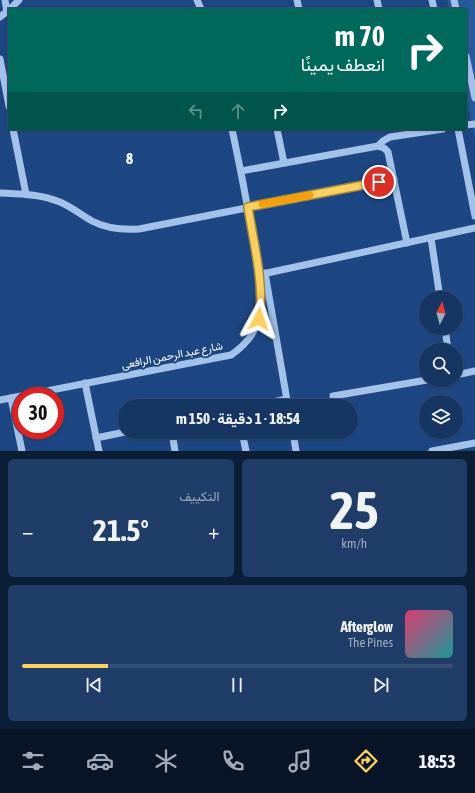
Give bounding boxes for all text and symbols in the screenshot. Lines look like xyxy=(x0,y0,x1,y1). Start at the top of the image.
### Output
text: 70 m xyxy=(335,20,385,52)
icon: right xyxy=(399,24,451,76)
text: انعطف يمينًا xyxy=(301,54,385,75)
icon: left xyxy=(185,100,207,122)
icon: ahead xyxy=(227,100,249,122)
icon: right xyxy=(269,100,291,122)
district label: 8 xyxy=(126,150,134,167)
pin xyxy=(362,165,396,199)
icon: arrive xyxy=(368,171,390,193)
north arrow xyxy=(419,291,463,335)
map controls xyxy=(419,291,463,439)
position arrow xyxy=(238,298,280,340)
street label: شارع عبد الرحمن الرافعى xyxy=(120,339,224,373)
button: search xyxy=(419,343,463,387)
speed limit sign: 30 xyxy=(12,387,64,439)
button: layers xyxy=(419,395,463,439)
text: 18:54 · 1 دقيقة · 150 m xyxy=(176,410,300,427)
text: 25 xyxy=(330,480,379,540)
text: التكييف xyxy=(179,489,220,504)
text: 21.5° xyxy=(93,513,149,547)
text: − xyxy=(22,518,33,544)
text: + xyxy=(208,518,219,544)
text: km/h xyxy=(341,536,367,551)
text: Afterglow xyxy=(340,618,393,635)
text: The Pines xyxy=(348,635,393,650)
icon: previous xyxy=(83,674,105,696)
icon: pause xyxy=(226,674,248,696)
icon: next xyxy=(370,674,392,696)
icon: filters xyxy=(19,747,47,775)
icon: car xyxy=(86,747,114,775)
icon: climate xyxy=(152,747,180,775)
icon: phone xyxy=(219,747,247,775)
icon: music xyxy=(286,747,314,775)
icon: directions xyxy=(352,747,380,775)
text: 18:53 xyxy=(419,751,456,772)

